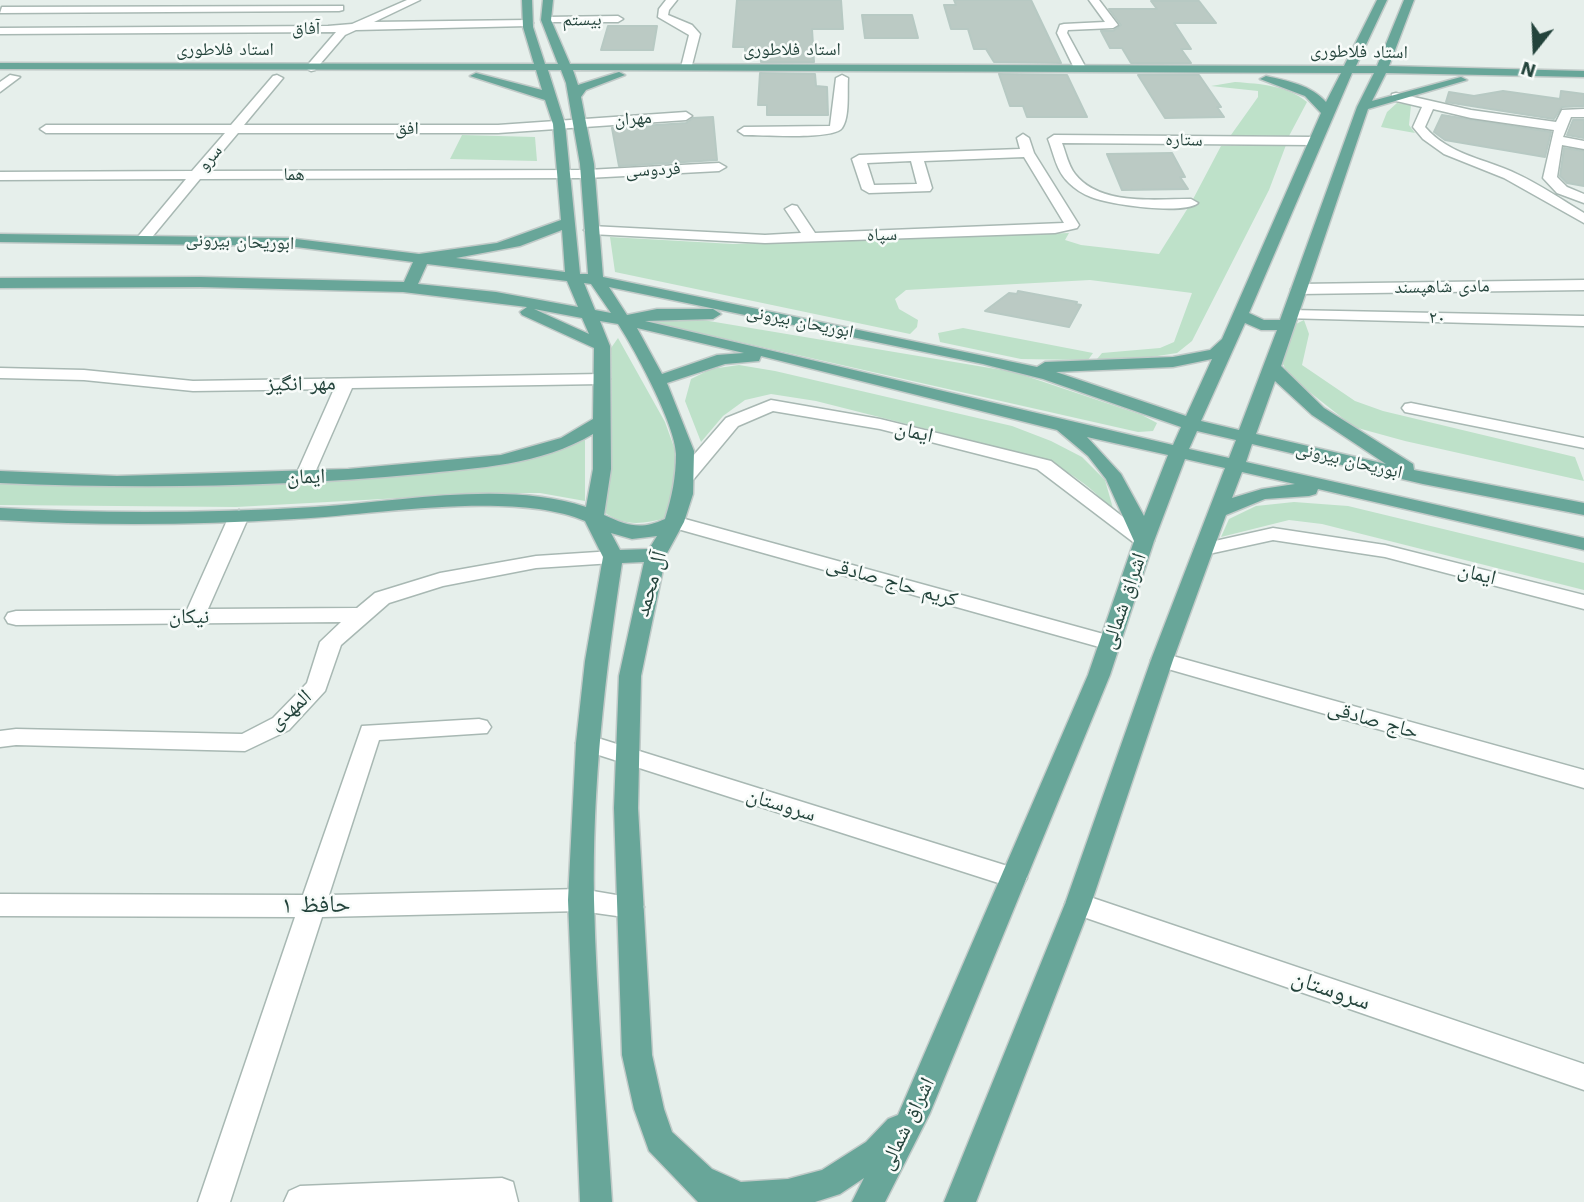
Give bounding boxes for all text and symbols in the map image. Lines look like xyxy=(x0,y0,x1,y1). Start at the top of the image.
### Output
street label: بیستم xyxy=(562,9,602,31)
north arrow xyxy=(1500,14,1570,84)
street label: آفاق xyxy=(292,18,320,40)
street label: استاد فلاطوری xyxy=(176,39,274,61)
street label: استاد فلاطوری xyxy=(743,39,841,61)
street label: استاد فلاطوری xyxy=(1310,40,1408,64)
text: N xyxy=(1518,56,1539,83)
street label: مهران xyxy=(614,107,652,131)
street label: افق xyxy=(395,118,419,140)
street label: ستاره xyxy=(1165,129,1203,151)
street label: سرو xyxy=(193,141,227,175)
street label: فردوسی xyxy=(625,158,681,182)
street label: هما xyxy=(283,164,305,186)
street label: سپاه xyxy=(867,224,897,246)
street label: ابوریحان بیرونی xyxy=(185,229,295,255)
street label: مادی شاهپسند xyxy=(1394,275,1490,299)
street label: ابوریحان بیرونی xyxy=(745,301,855,343)
street label: ۲۰ xyxy=(1429,307,1445,329)
street label: مهر انگیز xyxy=(266,371,336,397)
street label: ایمان xyxy=(892,415,936,449)
street label: ابوریحان بیرونی xyxy=(1294,438,1404,484)
street label: ایمان xyxy=(286,464,326,490)
street label: آل محمد xyxy=(630,548,672,620)
street label: اشراق شمالی xyxy=(1096,550,1152,652)
street label: کریم حاج صادقی xyxy=(823,551,961,613)
street label: ایمان xyxy=(1455,557,1499,591)
street label: نیکان xyxy=(169,604,209,630)
street label: المهدی xyxy=(263,684,317,736)
street label: حاج صادقی xyxy=(1325,695,1421,745)
street label: سروستان xyxy=(743,783,819,827)
street label: حافظ ۱ xyxy=(281,890,351,920)
street label: سروستان xyxy=(1288,963,1374,1017)
street label: اشراق شمالی xyxy=(874,1074,940,1174)

